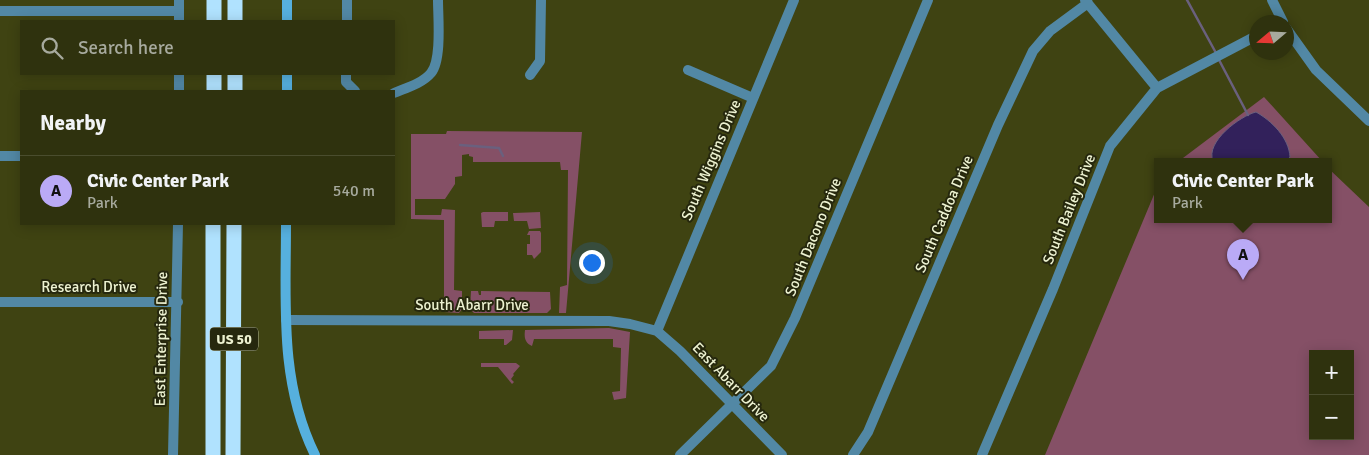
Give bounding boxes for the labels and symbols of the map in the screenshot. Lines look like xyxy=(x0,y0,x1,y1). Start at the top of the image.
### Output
north arrow xyxy=(1249,15,1294,60)
street label: South Wiggins Drive xyxy=(677,97,745,223)
street label: South Bailey Drive xyxy=(1039,151,1099,267)
street label: South Caddoa Drive xyxy=(911,153,977,275)
street label: South Dacono Drive xyxy=(781,175,845,299)
pin: A xyxy=(1227,239,1259,280)
your location xyxy=(579,250,605,276)
street label: East Enterprise Drive xyxy=(151,272,171,406)
street label: Research Drive xyxy=(41,278,137,296)
street label: South Abarr Drive xyxy=(415,296,529,314)
road number: US 50 xyxy=(210,328,258,350)
street label: East Abarr Drive xyxy=(689,338,773,426)

